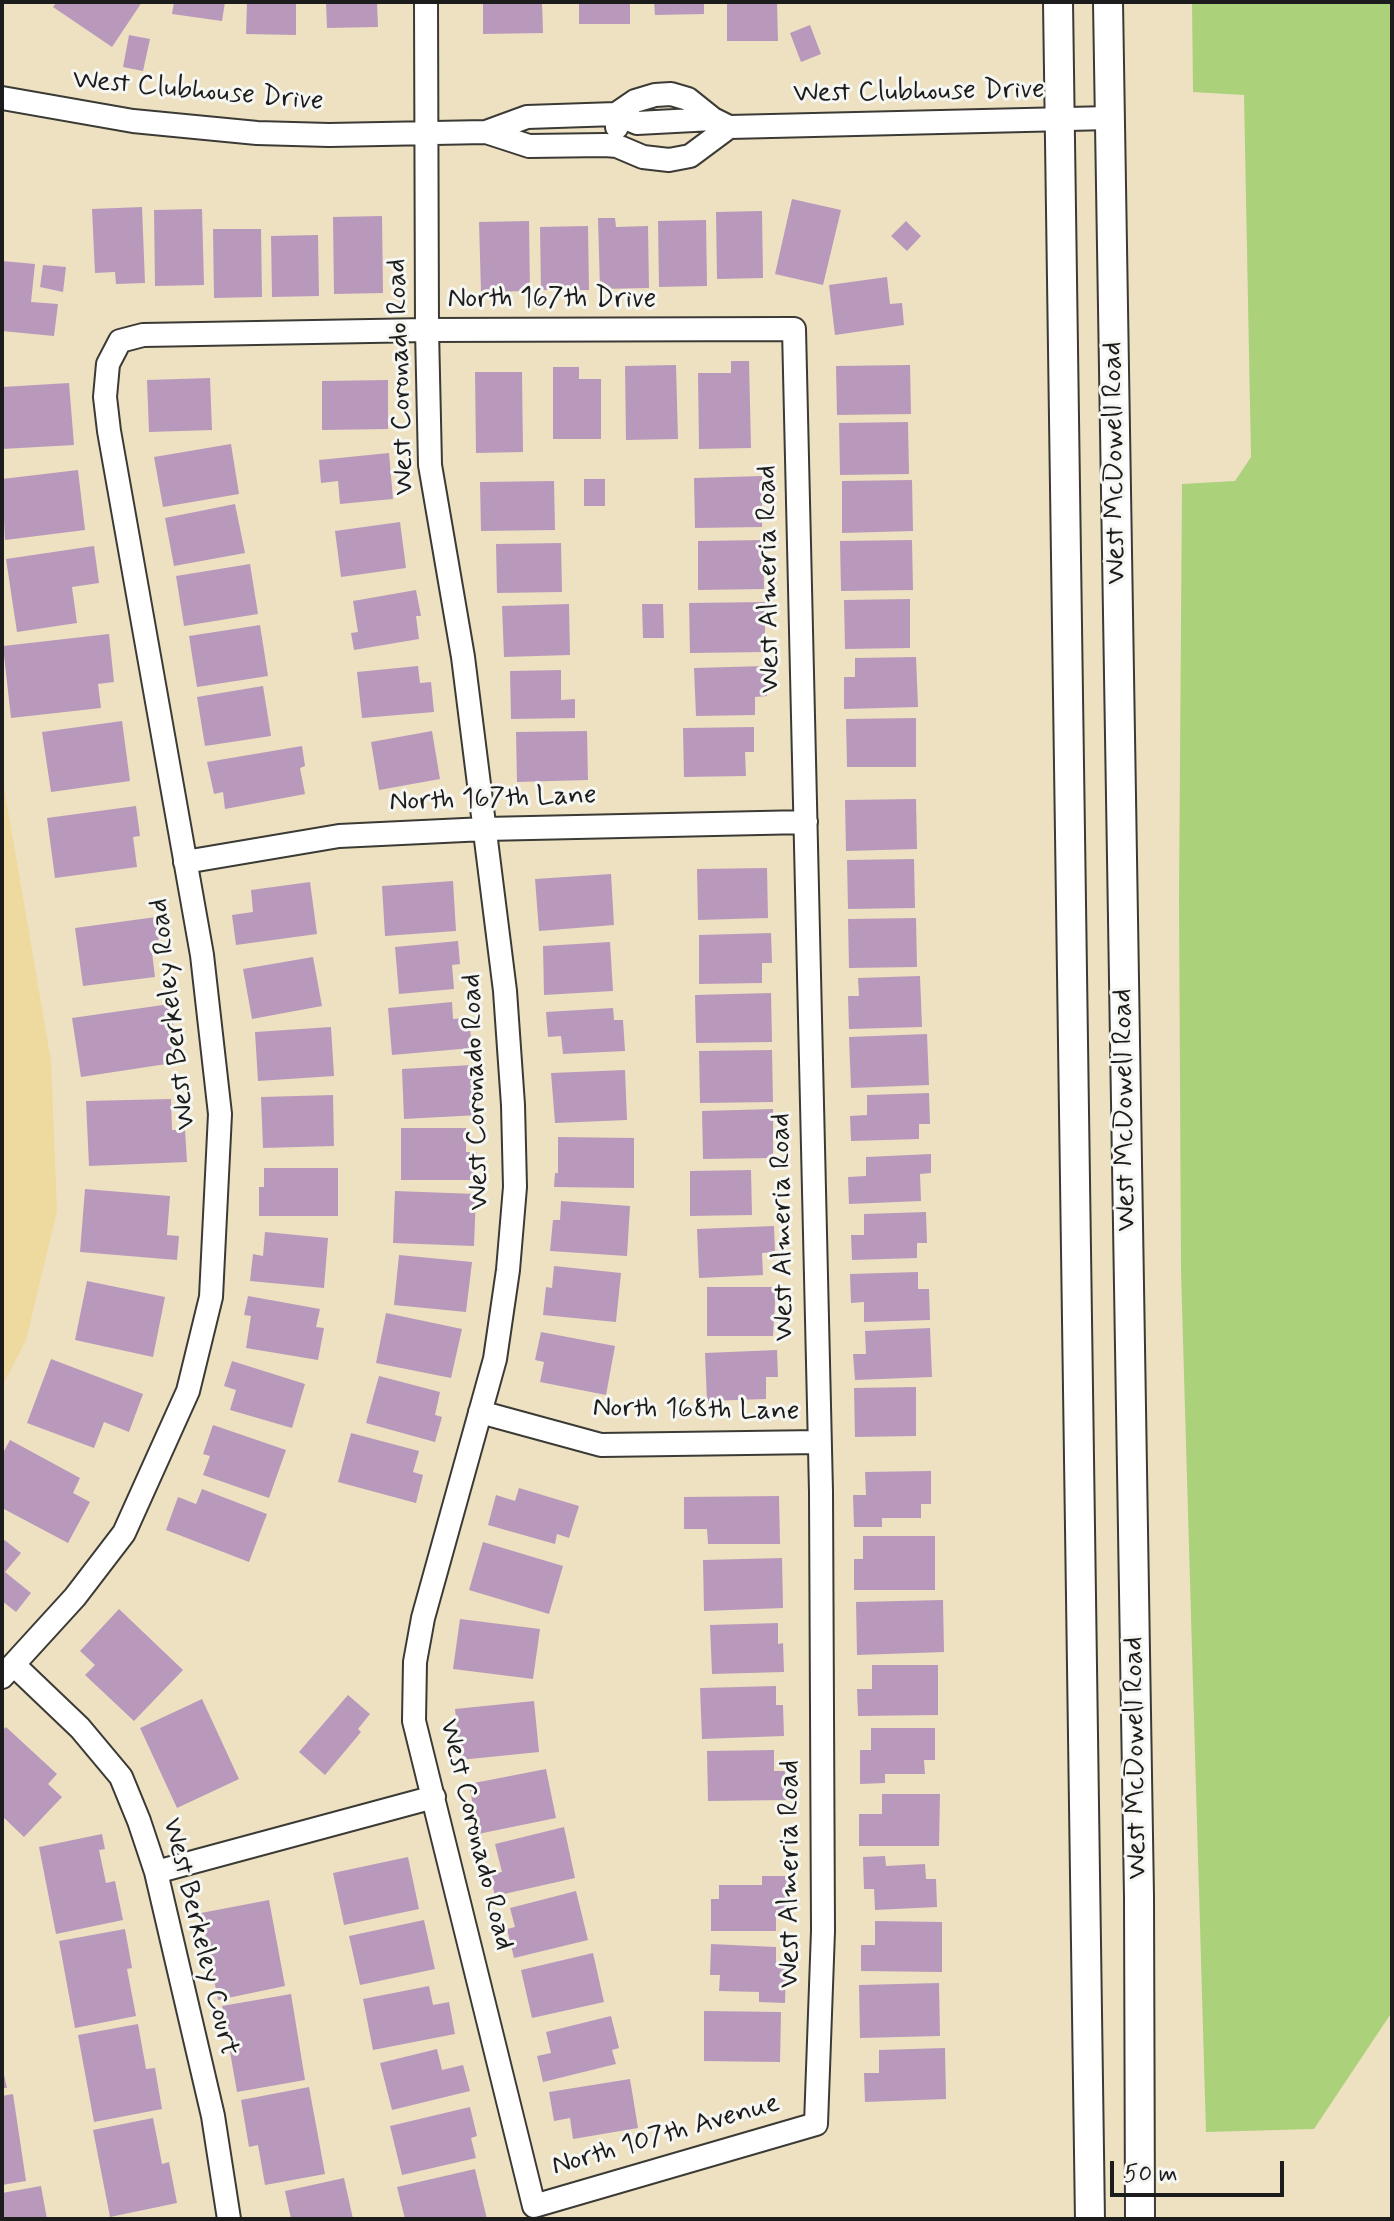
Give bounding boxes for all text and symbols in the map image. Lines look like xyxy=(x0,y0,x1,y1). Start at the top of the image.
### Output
street label: West Clubhouse Drive xyxy=(71,64,325,120)
street label: West Clubhouse Drive xyxy=(793,74,1045,112)
street label: West Coronado Road xyxy=(381,258,423,496)
street label: North 167th Drive xyxy=(448,283,656,317)
street label: West McDowell Road xyxy=(1097,341,1135,585)
street label: West Almeria Road xyxy=(751,465,789,693)
street label: North 167th Lane xyxy=(389,780,597,820)
street label: West Berkeley Road xyxy=(143,897,205,1131)
street label: West Coronado Road xyxy=(456,973,498,1211)
street label: West McDowell Road xyxy=(1107,988,1145,1232)
street label: West Almeria Road xyxy=(765,1113,803,1341)
street label: North 168th Lane xyxy=(592,1392,800,1430)
street label: West McDowell Road xyxy=(1118,1636,1156,1880)
street label: West Coronado Road xyxy=(430,1716,520,1954)
street label: West Almeria Road xyxy=(774,1760,808,1988)
street label: West Berkeley Court xyxy=(153,1815,245,2059)
street label: North 107th Avenue xyxy=(548,2087,784,2185)
scale bar xyxy=(1114,2145,1288,2195)
text: 50 m xyxy=(1124,2159,1178,2190)

